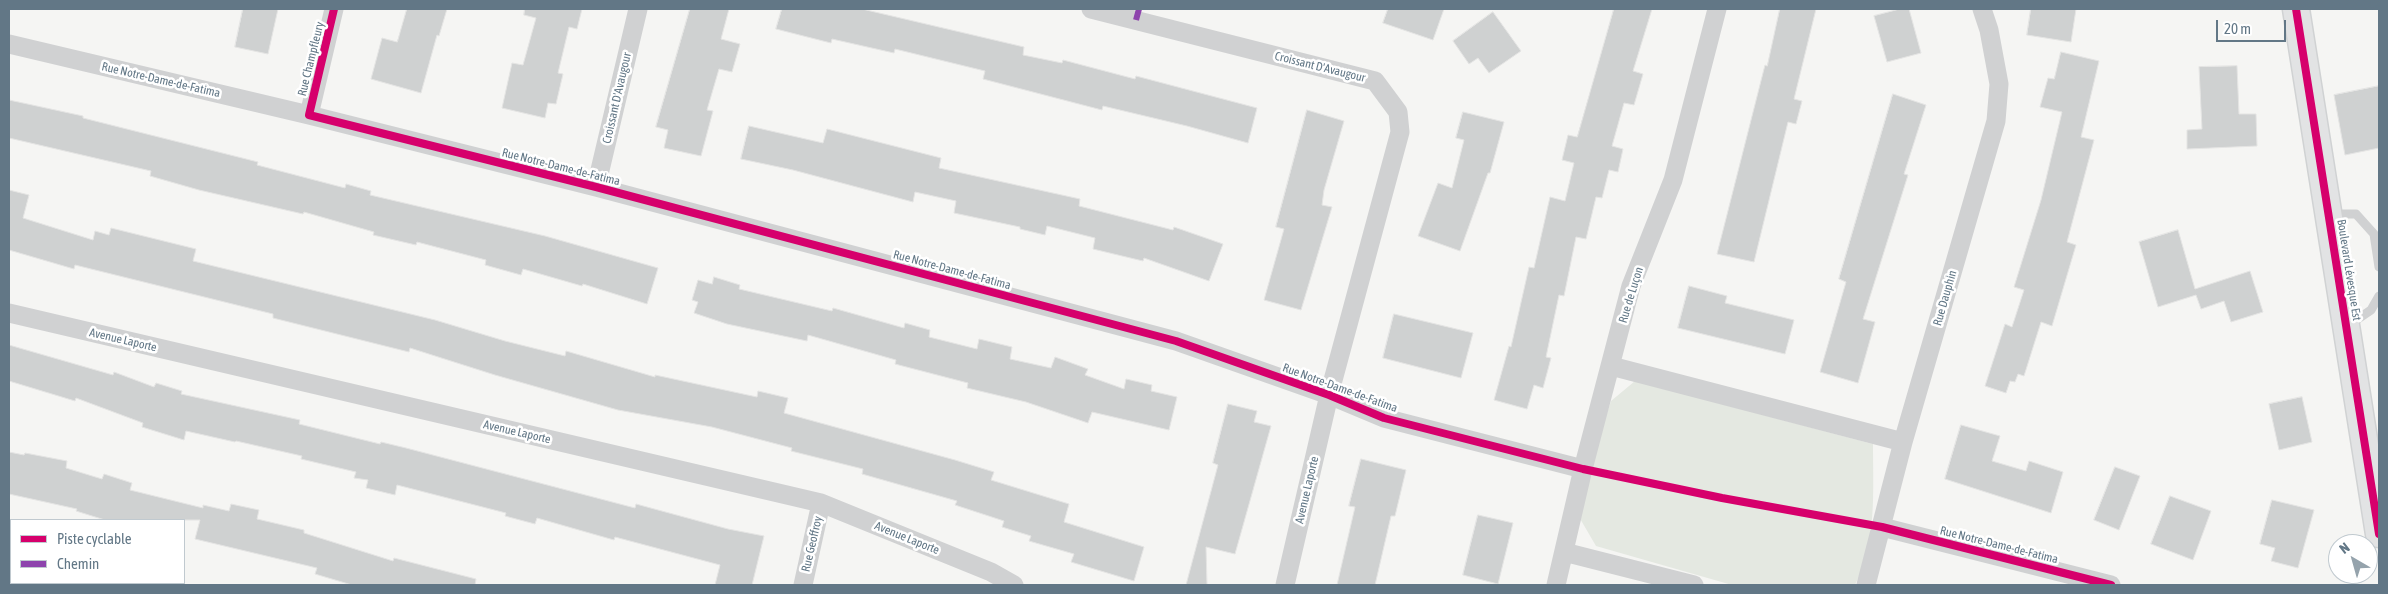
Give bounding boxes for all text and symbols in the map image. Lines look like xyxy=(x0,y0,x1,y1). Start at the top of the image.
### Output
scale bar xyxy=(2218,10,2288,42)
street label: Rue Champfleury xyxy=(295,20,327,98)
text: 20 m xyxy=(2224,20,2251,37)
street label: Croissant D'Avaugour xyxy=(1273,49,1367,85)
street label: Croissant D'Avaugour xyxy=(600,51,634,145)
street label: Rue Notre-Dame-de-Fatima xyxy=(100,59,222,101)
street label: Rue Notre-Dame-de-Fatima xyxy=(500,145,622,189)
street label: Boulevard Lévesque Est xyxy=(2334,218,2364,322)
street label: Rue Notre-Dame-de-Fatima xyxy=(892,247,1012,293)
street label: Rue de Luçon xyxy=(1616,265,1646,325)
street label: Rue Dauphin xyxy=(1930,269,1960,327)
street label: Avenue Laporte xyxy=(88,325,158,355)
street label: Rue Notre-Dame-de-Fatima xyxy=(1281,361,1399,415)
street label: Avenue Laporte xyxy=(482,417,552,447)
street label: Avenue Laporte xyxy=(1292,455,1322,525)
street label: Rue Geoffroy xyxy=(799,515,825,573)
street label: Avenue Laporte xyxy=(872,518,942,558)
legend xyxy=(10,519,185,584)
street label: Rue Notre-Dame-de-Fatima xyxy=(1938,523,2060,567)
text: Piste cyclable xyxy=(57,530,132,547)
north arrow xyxy=(2328,534,2378,584)
text: N xyxy=(2336,539,2353,557)
text: Chemin xyxy=(57,555,99,572)

